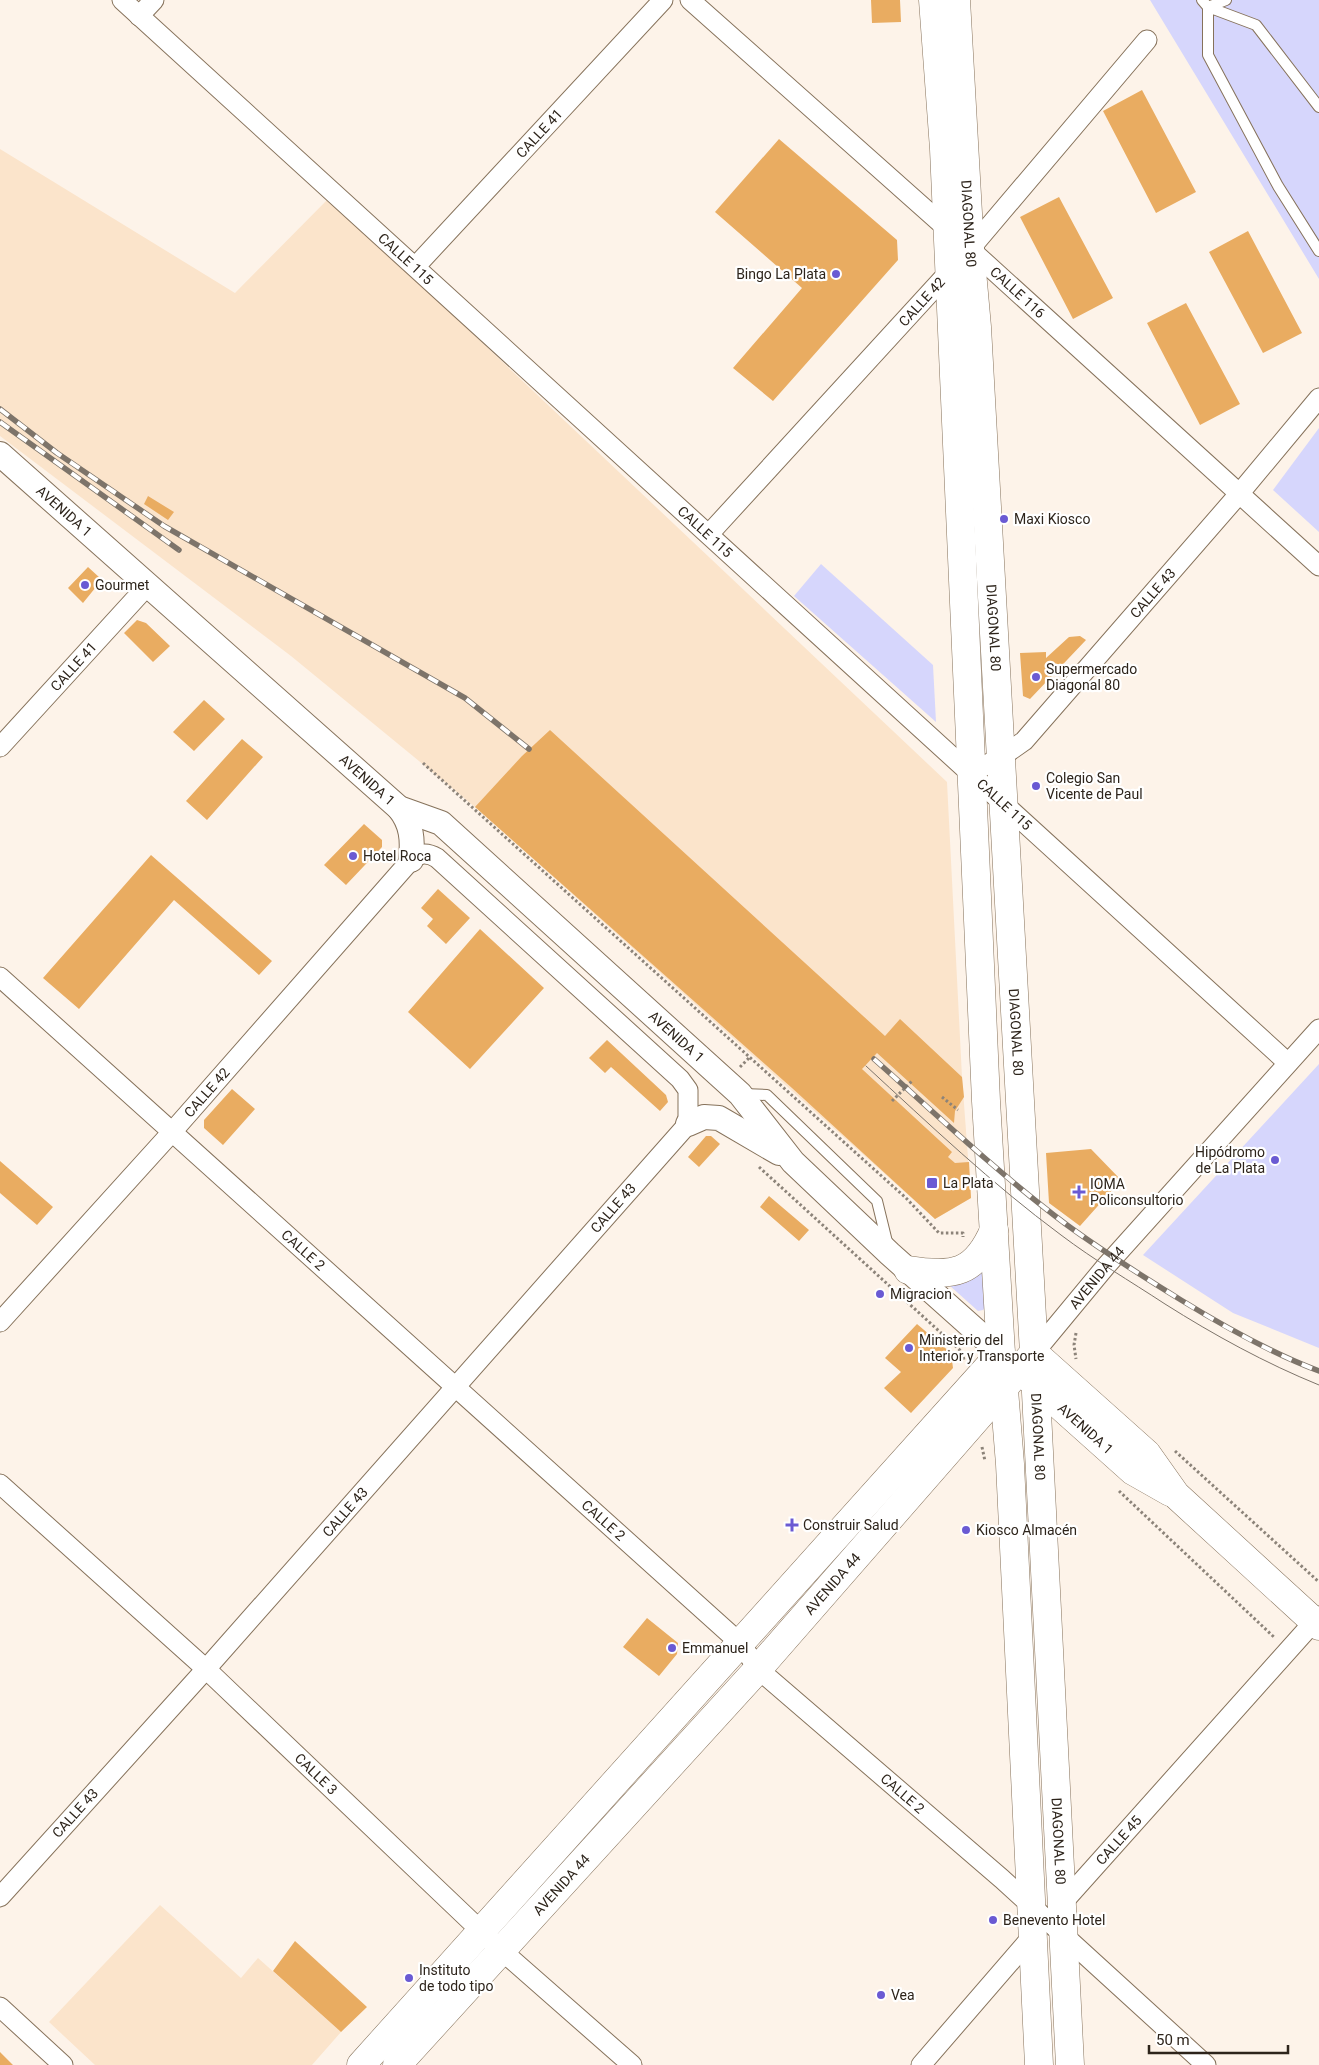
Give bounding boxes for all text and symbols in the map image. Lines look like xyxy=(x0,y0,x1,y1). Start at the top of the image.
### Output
street label: CALLE 41 xyxy=(513,106,566,161)
street label: DIAGONAL 80 xyxy=(958,180,980,268)
street label: CALLE 115 xyxy=(375,230,437,288)
street label: CALLE 116 xyxy=(987,263,1048,321)
place label: Bingo La Plata xyxy=(736,266,826,282)
marker: Bingo La Plata xyxy=(830,268,842,280)
street label: CALLE 42 xyxy=(895,274,948,329)
street label: AVENIDA 1 xyxy=(33,482,95,540)
street label: CALLE 115 xyxy=(674,503,736,561)
place label: Maxi Kiosco xyxy=(1014,511,1090,527)
marker: Maxi Kiosco xyxy=(998,513,1010,525)
street label: CALLE 43 xyxy=(1127,565,1179,621)
place label: Gourmet xyxy=(95,577,150,593)
marker: Gourmet xyxy=(79,579,91,591)
street label: DIAGONAL 80 xyxy=(983,584,1004,672)
street label: CALLE 41 xyxy=(47,639,100,694)
place label: Supermercado Diagonal 80 xyxy=(1046,661,1137,693)
marker: Supermercado Diagonal 80 xyxy=(1030,671,1042,683)
street label: AVENIDA 1 xyxy=(336,751,398,809)
place label: Colegio San Vicente de Paul xyxy=(1046,770,1143,802)
street label: CALLE 115 xyxy=(974,775,1035,833)
marker: Colegio San Vicente de Paul xyxy=(1030,780,1042,792)
place label: Hotel Roca xyxy=(363,848,431,864)
marker: Hotel Roca xyxy=(347,850,359,862)
street label: DIAGONAL 80 xyxy=(1006,988,1027,1076)
street label: AVENIDA 1 xyxy=(646,1008,707,1066)
street label: CALLE 42 xyxy=(181,1064,233,1120)
place label: Hipódromo de La Plata xyxy=(1195,1144,1265,1176)
marker: Hipódromo de La Plata xyxy=(1269,1154,1281,1166)
place label: La Plata xyxy=(943,1175,994,1191)
marker: La Plata xyxy=(925,1176,939,1190)
place label: IOMA Policonsultorio xyxy=(1090,1176,1184,1208)
street label: CALLE 43 xyxy=(587,1180,639,1236)
marker: IOMA Policonsultorio xyxy=(1072,1185,1086,1199)
street label: CALLE 2 xyxy=(278,1226,328,1274)
street label: AVENIDA 44 xyxy=(1066,1243,1128,1312)
place label: Migracion xyxy=(890,1286,952,1302)
marker: Migracion xyxy=(874,1288,886,1300)
place label: Ministerio del Interior y Transporte xyxy=(919,1332,1045,1364)
marker: Ministerio del Interior y Transporte xyxy=(903,1342,915,1354)
street label: DIAGONAL 80 xyxy=(1028,1393,1048,1481)
street label: AVENIDA 1 xyxy=(1055,1400,1117,1458)
street label: CALLE 43 xyxy=(319,1484,371,1540)
street label: CALLE 2 xyxy=(579,1497,629,1544)
place label: Construir Salud xyxy=(803,1517,899,1533)
marker: Construir Salud xyxy=(785,1518,799,1532)
place label: Kiosco Almacén xyxy=(976,1522,1077,1538)
marker: Kiosco Almacén xyxy=(960,1524,972,1536)
street label: AVENIDA 44 xyxy=(801,1550,864,1618)
place label: Emmanuel xyxy=(682,1640,748,1656)
marker: Emmanuel xyxy=(666,1642,678,1654)
street label: CALLE 3 xyxy=(292,1750,341,1798)
street label: CALLE 2 xyxy=(877,1770,928,1817)
street label: CALLE 43 xyxy=(49,1785,101,1841)
street label: DIAGONAL 80 xyxy=(1048,1797,1069,1885)
street label: CALLE 45 xyxy=(1092,1812,1145,1868)
street label: AVENIDA 44 xyxy=(530,1851,593,1918)
place label: Benevento Hotel xyxy=(1003,1912,1105,1928)
marker: Benevento Hotel xyxy=(987,1914,999,1926)
place label: Instituto de todo tipo xyxy=(419,1962,493,1994)
marker: Instituto de todo tipo xyxy=(403,1972,415,1984)
place label: Vea xyxy=(891,1987,915,2003)
marker: Vea xyxy=(875,1989,887,2001)
scale bar xyxy=(1149,2022,1288,2054)
text: 50 m xyxy=(1156,2031,1190,2049)

